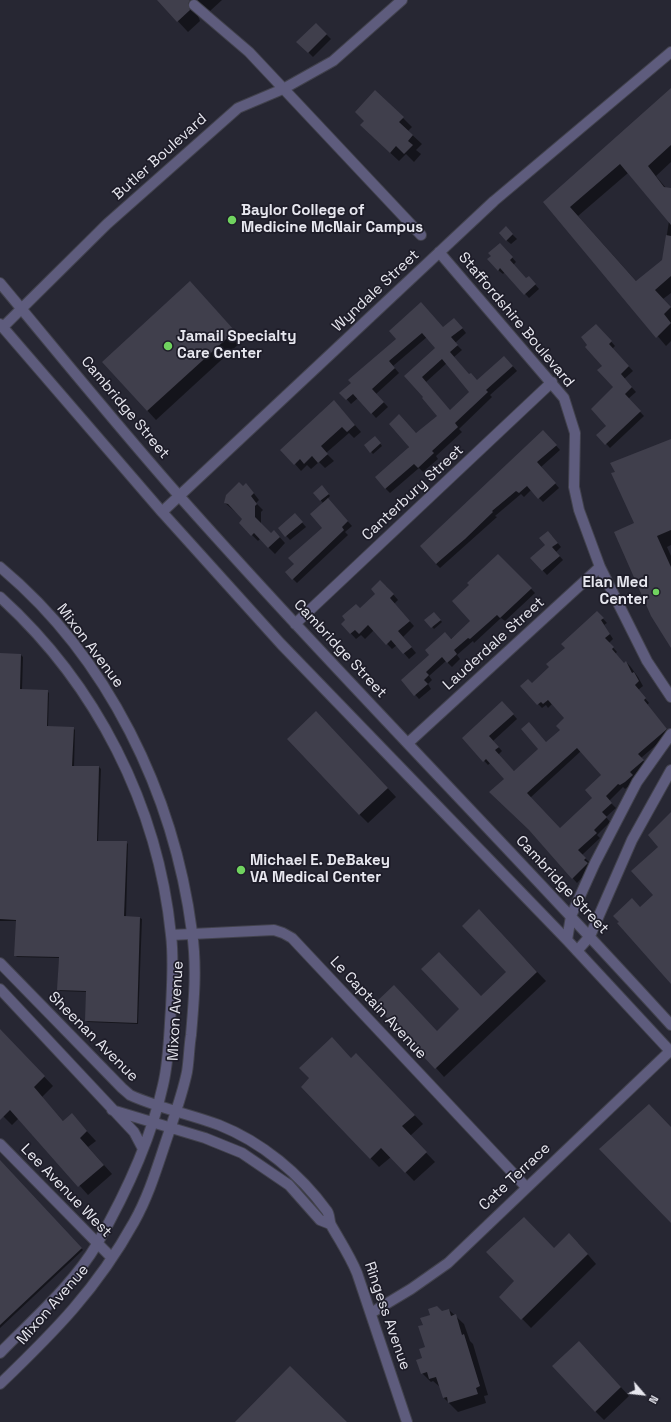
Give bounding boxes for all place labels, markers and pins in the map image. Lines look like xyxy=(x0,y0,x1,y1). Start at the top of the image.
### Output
place label: Baylor College of Medicine McNair Campus xyxy=(241,202,423,237)
marker: Baylor College of Medicine McNair Campus xyxy=(226,214,238,226)
place label: Jamail Specialty Care Center xyxy=(177,328,296,363)
marker: Jamail Specialty Care Center xyxy=(162,340,174,352)
place label: Elan Med Center xyxy=(583,574,648,609)
marker: Elan Med Center xyxy=(651,587,661,597)
place label: Michael E. DeBakey VA Medical Center xyxy=(250,852,390,887)
marker: Michael E. DeBakey VA Medical Center xyxy=(235,864,247,876)

